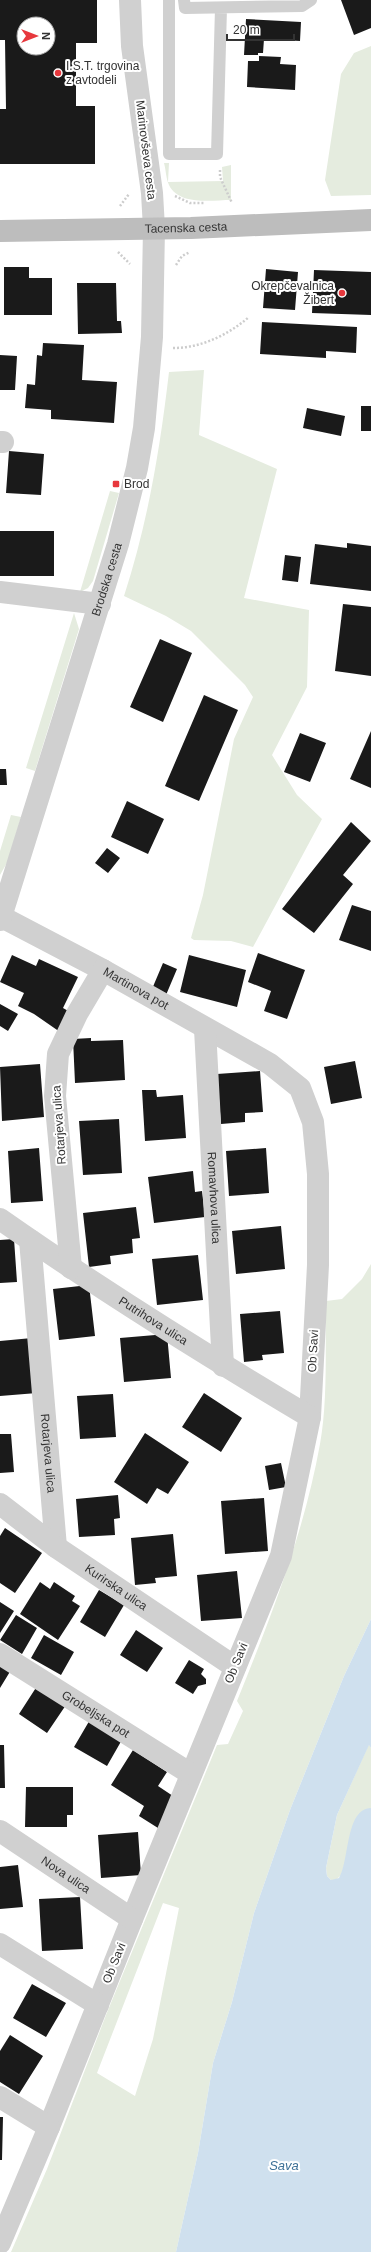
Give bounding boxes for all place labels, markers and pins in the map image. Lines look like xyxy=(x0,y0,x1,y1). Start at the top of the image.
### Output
place label: I.S.T. trgovina z avtodeli xyxy=(66,59,140,87)
marker: I.S.T. trgovina z avtodeli xyxy=(53,68,63,78)
place label: Okrepčevalnica Žibert xyxy=(251,279,335,307)
marker: Okrepčevalnica Žibert xyxy=(337,288,347,298)
place label: Brod xyxy=(124,477,149,491)
marker: Brod xyxy=(111,479,121,489)

